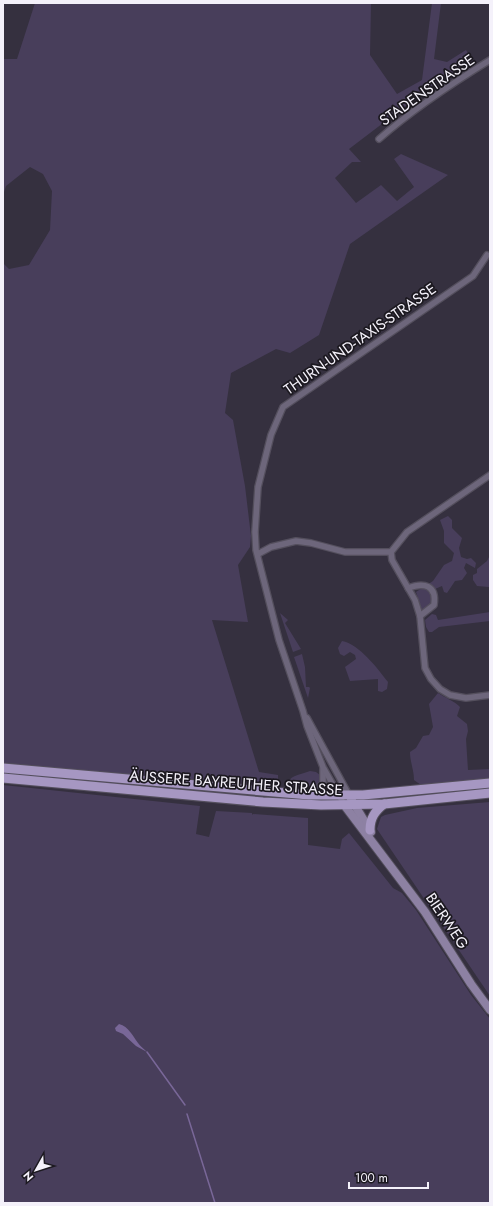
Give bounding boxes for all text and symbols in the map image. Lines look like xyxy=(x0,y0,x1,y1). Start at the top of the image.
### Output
street label: STADENSTRASSE xyxy=(375,49,479,131)
street label: THURN-UND-TAXIS-STRASSE xyxy=(279,278,441,400)
street label: ÄUSSERE BAYREUTHER STRASSE xyxy=(129,765,343,801)
street label: BIERWEG xyxy=(420,889,474,953)
north arrow xyxy=(16,1150,56,1190)
scale bar xyxy=(349,1164,428,1190)
text: N xyxy=(19,1168,37,1185)
text: 100 m xyxy=(355,1169,388,1187)

